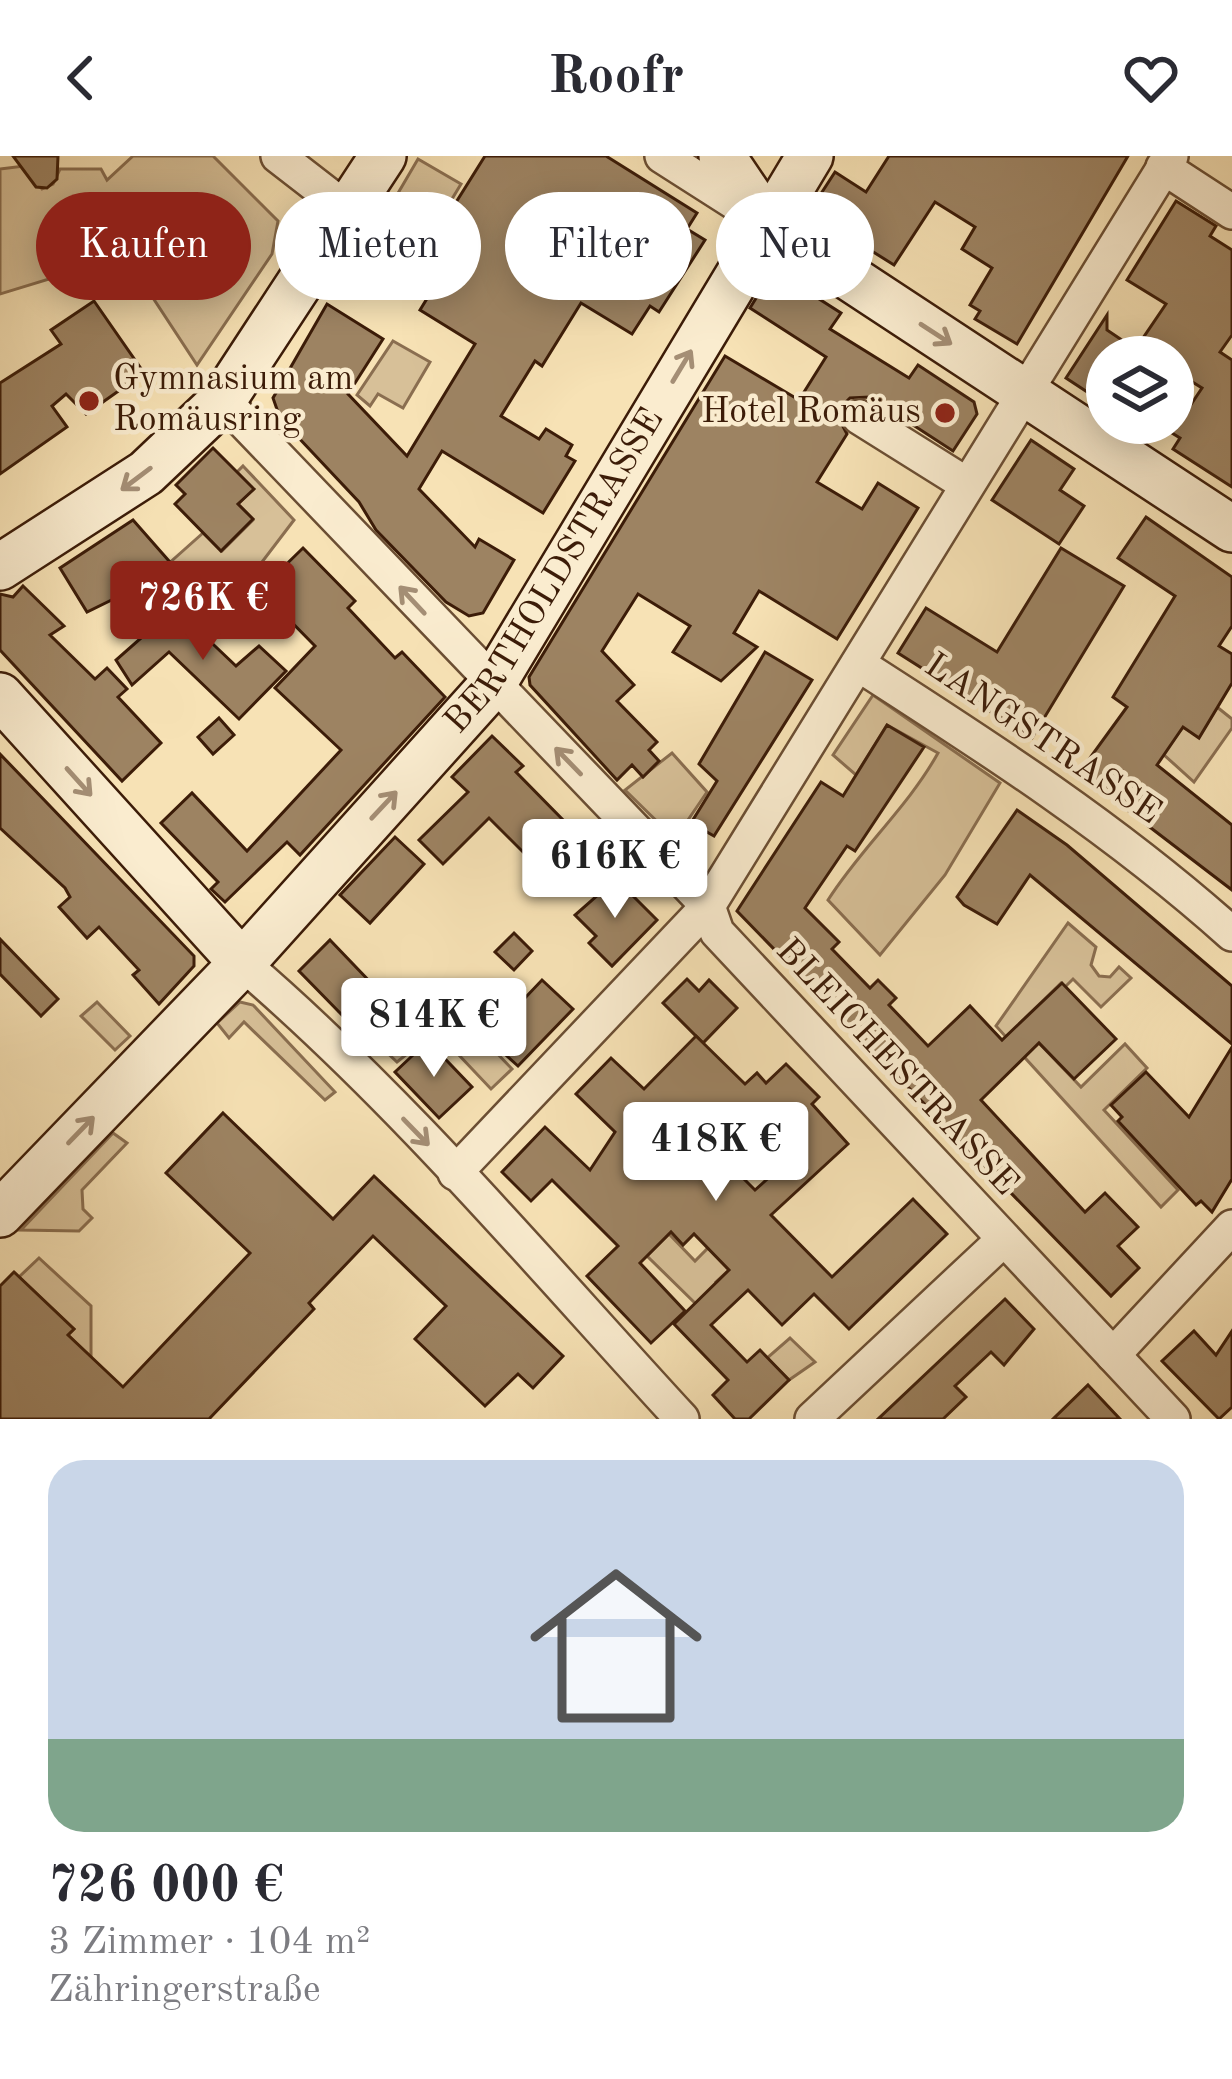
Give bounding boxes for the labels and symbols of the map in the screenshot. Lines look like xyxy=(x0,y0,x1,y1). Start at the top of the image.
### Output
one-way arrow xyxy=(918,321,952,346)
one-way arrow xyxy=(670,349,694,384)
place label: Gymnasium am Romäusring xyxy=(113,362,353,439)
marker: Gymnasium am Romäusring xyxy=(76,388,102,414)
place label: Hotel Romäus xyxy=(701,395,921,431)
marker: Hotel Romäus xyxy=(932,400,958,426)
street label: BERTHOLDSTRASSE xyxy=(439,403,672,741)
one-way arrow xyxy=(121,465,153,491)
pin: 726K € xyxy=(105,561,301,663)
one-way arrow xyxy=(398,586,427,616)
street label: LANGSTRASSE xyxy=(918,648,1166,832)
one-way arrow xyxy=(555,747,583,777)
one-way arrow xyxy=(65,766,92,796)
one-way arrow xyxy=(370,791,398,821)
pin: 616K € xyxy=(517,819,713,921)
street label: BLEICHESTRASSE xyxy=(768,933,1024,1203)
pin: 814K € xyxy=(336,978,532,1080)
pin: 418K € xyxy=(618,1102,814,1204)
one-way arrow xyxy=(67,1116,95,1145)
one-way arrow xyxy=(401,1117,430,1146)

